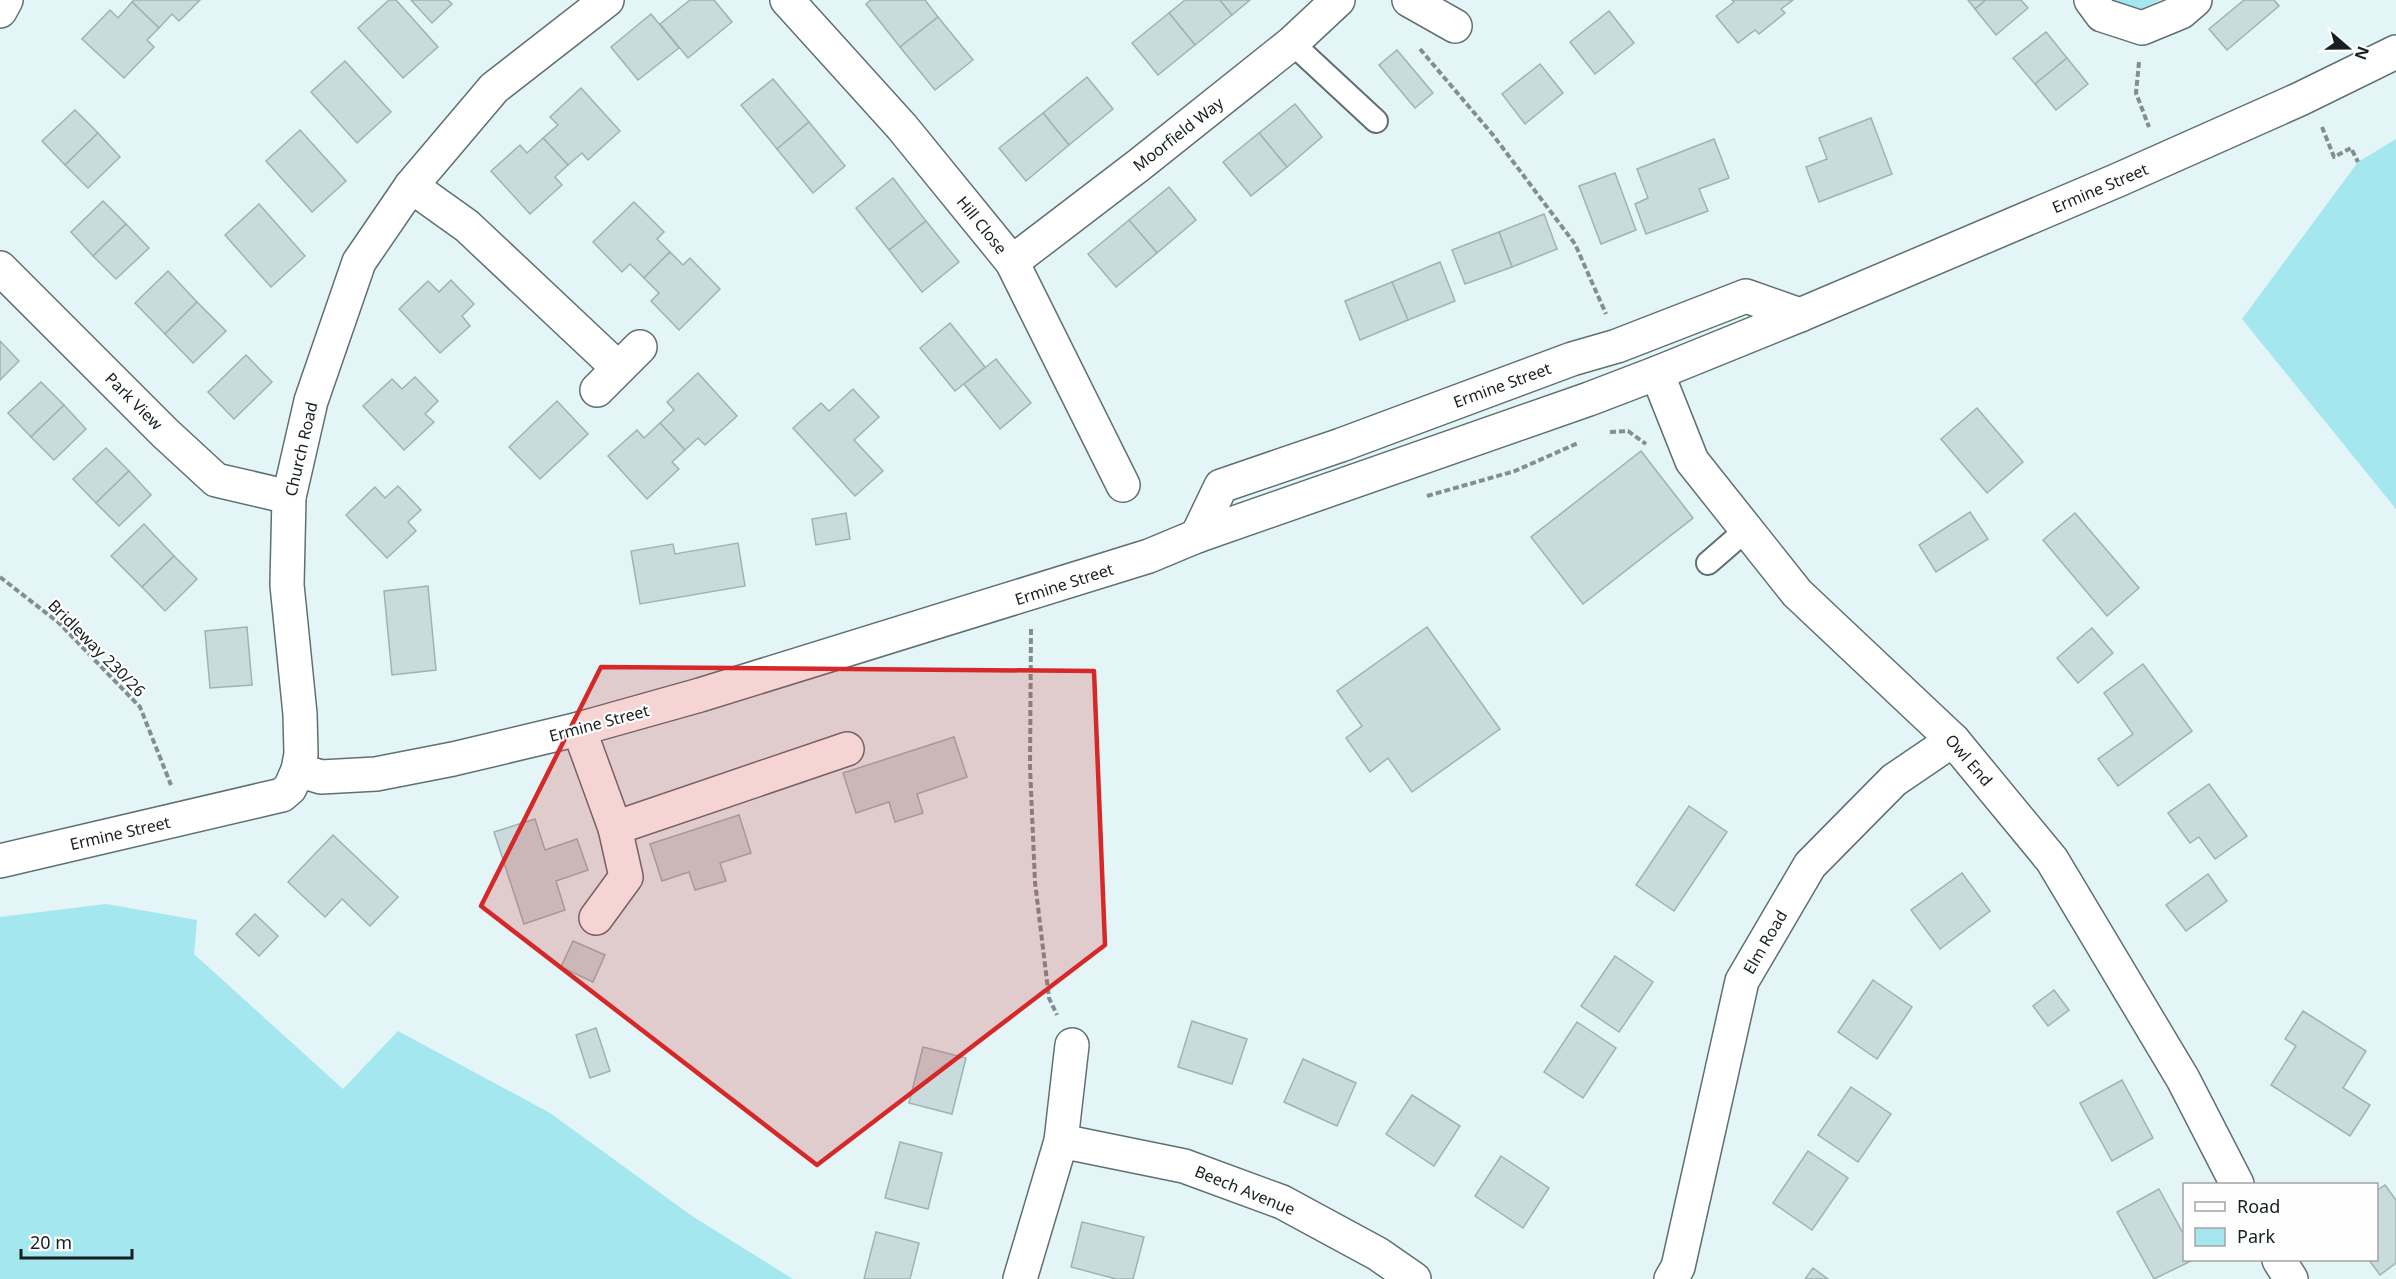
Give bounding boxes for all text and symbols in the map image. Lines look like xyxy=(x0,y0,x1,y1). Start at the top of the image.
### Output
north arrow xyxy=(2318,18,2378,78)
text: N xyxy=(2350,43,2375,63)
street label: Moorfield Way xyxy=(1128,91,1228,176)
street label: Ermine Street xyxy=(2049,158,2152,218)
street label: Hill Close xyxy=(952,191,1012,259)
street label: Ermine Street xyxy=(1450,357,1554,413)
street label: Park View xyxy=(100,367,168,435)
street label: Church Road xyxy=(279,400,323,498)
street label: Ermine Street xyxy=(1012,558,1116,610)
street label: Bridleway 230/26 xyxy=(43,594,151,702)
street label: Ermine Street xyxy=(547,699,651,747)
street label: Owl End xyxy=(1940,729,1998,791)
street label: Ermine Street xyxy=(68,811,173,855)
street label: Elm Road xyxy=(1738,906,1792,978)
street label: Beech Avenue xyxy=(1192,1160,1298,1220)
legend xyxy=(2183,1183,2378,1261)
text: Road xyxy=(2237,1194,2280,1218)
scale bar xyxy=(21,1222,132,1260)
text: Park xyxy=(2237,1224,2275,1248)
text: 20 m xyxy=(30,1230,72,1254)

